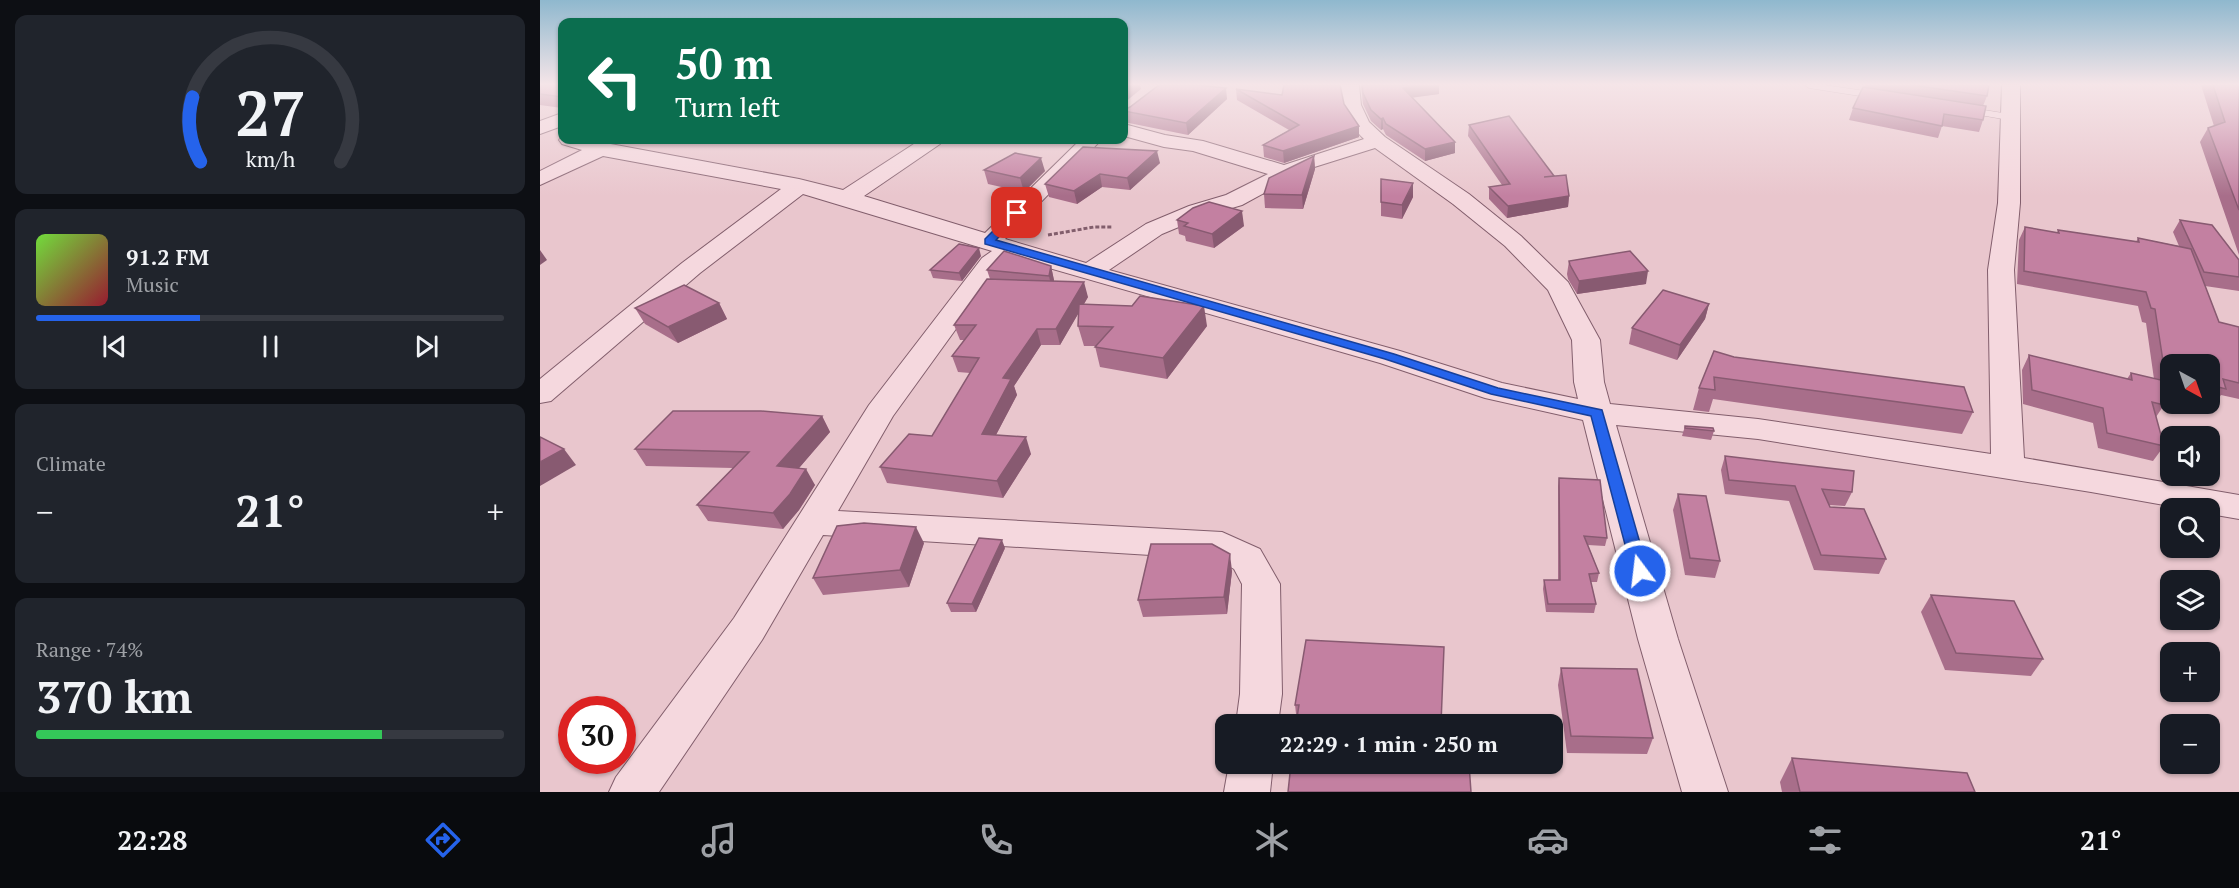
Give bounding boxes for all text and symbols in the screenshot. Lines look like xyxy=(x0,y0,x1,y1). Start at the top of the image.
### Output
text: 50 m xyxy=(675,35,773,91)
icon: left xyxy=(576,42,654,120)
text: 27 xyxy=(235,71,305,154)
text: Turn left xyxy=(675,89,780,125)
text: km/h xyxy=(245,145,295,173)
pin xyxy=(991,187,1042,238)
icon: arrive xyxy=(1000,196,1033,229)
text: 91.2 FM xyxy=(126,242,209,271)
text: Music xyxy=(126,271,179,298)
icon: previous xyxy=(98,330,131,363)
icon: pause xyxy=(254,330,287,363)
icon: next xyxy=(410,330,443,363)
north arrow xyxy=(2160,354,2220,414)
map controls xyxy=(2160,354,2220,774)
button: sound xyxy=(2160,426,2220,486)
text: Climate xyxy=(36,450,106,477)
text: 21° xyxy=(235,480,305,540)
text: − xyxy=(36,490,54,533)
text: + xyxy=(486,490,504,533)
button: search xyxy=(2160,498,2220,558)
position arrow xyxy=(1608,539,1672,603)
button: layers xyxy=(2160,570,2220,630)
text: Range · 74% xyxy=(36,636,143,663)
button: + xyxy=(2160,642,2220,702)
text: 370 km xyxy=(36,666,192,726)
speed limit sign: 30 xyxy=(558,696,636,774)
button: − xyxy=(2160,714,2220,774)
text: 22:29 · 1 min · 250 m xyxy=(1280,729,1498,758)
icon: directions xyxy=(422,819,464,861)
icon: music xyxy=(698,819,740,861)
icon: phone xyxy=(975,819,1017,861)
icon: climate xyxy=(1251,819,1293,861)
icon: car xyxy=(1527,819,1569,861)
icon: filters xyxy=(1804,819,1846,861)
text: 22:28 xyxy=(117,822,187,858)
text: 21° xyxy=(2080,822,2122,858)

